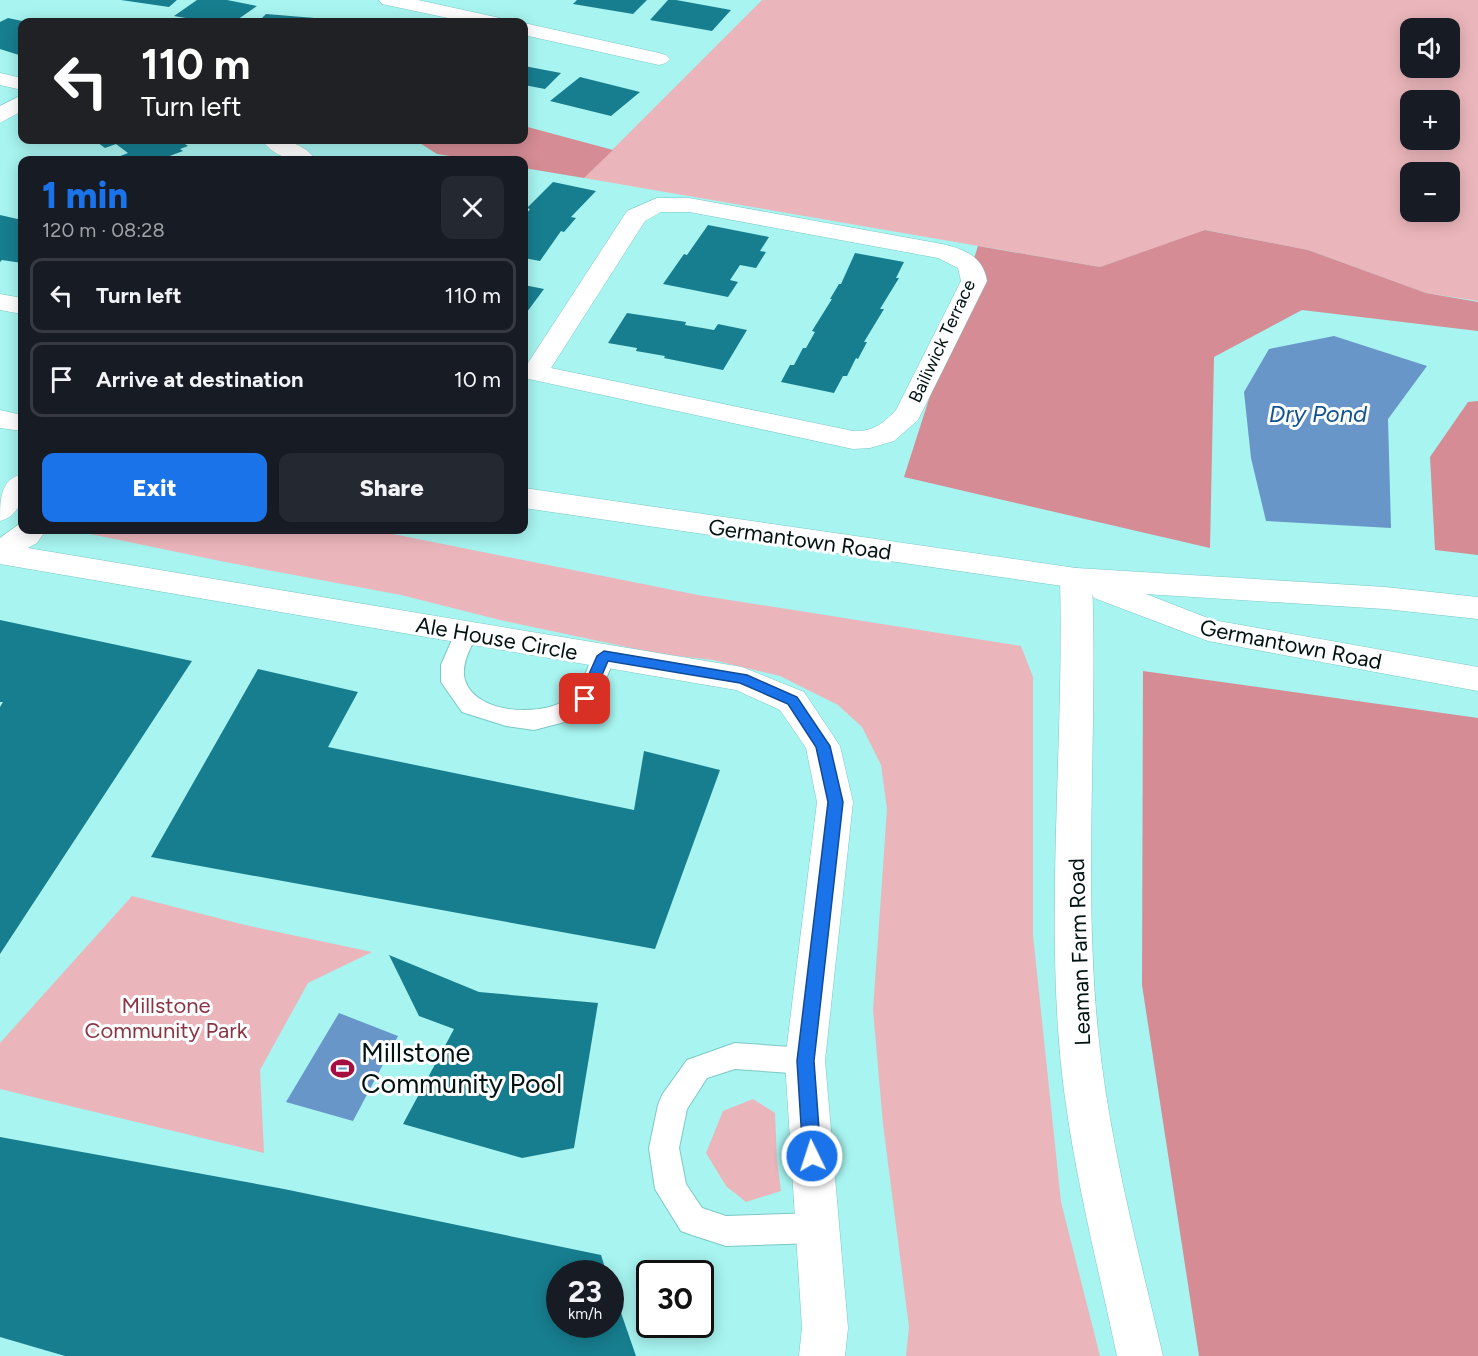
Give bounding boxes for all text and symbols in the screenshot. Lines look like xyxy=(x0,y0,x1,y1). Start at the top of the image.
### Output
map controls xyxy=(1400,18,1460,222)
button: sound xyxy=(1400,18,1460,78)
text: 110 m xyxy=(141,39,250,90)
icon: left xyxy=(42,42,120,120)
text: Turn left xyxy=(141,90,241,123)
button: + xyxy=(1400,90,1460,150)
button: − xyxy=(1400,162,1460,222)
text: 1 min xyxy=(42,174,128,217)
button: close xyxy=(441,176,504,239)
text: 120 m · 08:28 xyxy=(42,218,165,242)
street label: Bailiwick Terrace xyxy=(904,276,980,406)
icon: left xyxy=(45,279,78,312)
text: Turn left xyxy=(96,282,182,309)
text: 110 m xyxy=(445,282,501,309)
icon: arrive xyxy=(45,363,78,396)
text: Arrive at destination xyxy=(96,366,304,393)
text: 10 m xyxy=(454,366,501,393)
water label: Dry Pond xyxy=(1269,399,1368,428)
button: Exit xyxy=(42,453,267,522)
button: Share xyxy=(279,453,504,522)
street label: Germantown Road xyxy=(707,513,893,566)
street label: Ale House Circle xyxy=(414,611,580,666)
street label: Germantown Road xyxy=(1198,614,1384,675)
pin xyxy=(559,673,610,724)
icon: arrive xyxy=(568,682,601,715)
street label: Leaman Farm Road xyxy=(1063,858,1096,1046)
park label: Millstone Community Park xyxy=(85,992,248,1044)
place label: Millstone Community Pool xyxy=(361,1036,562,1100)
sports icon: Millstone Community Pool xyxy=(330,1056,356,1082)
position arrow xyxy=(780,1124,844,1188)
speed limit sign: 30 xyxy=(636,1260,714,1338)
text: 23 xyxy=(568,1273,602,1310)
text: km/h xyxy=(568,1305,602,1323)

